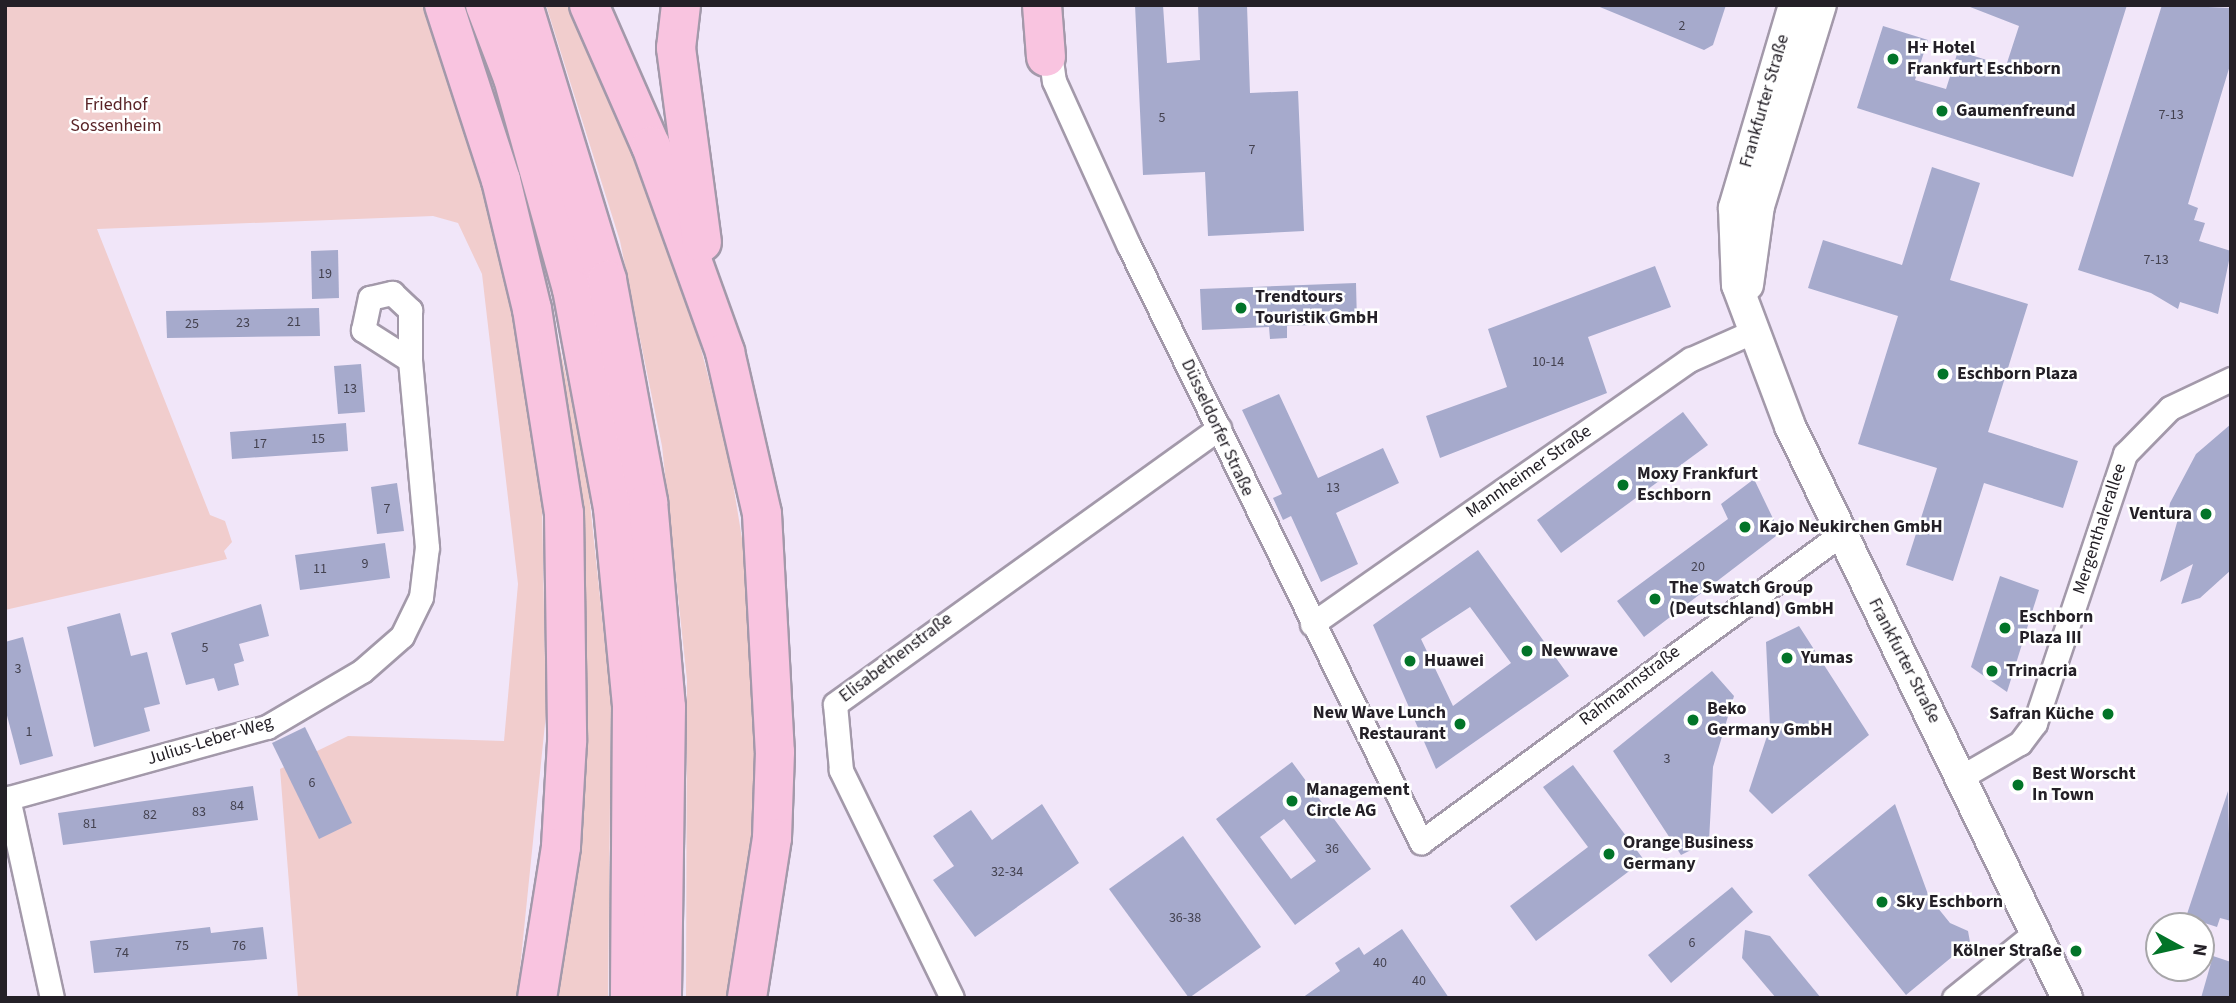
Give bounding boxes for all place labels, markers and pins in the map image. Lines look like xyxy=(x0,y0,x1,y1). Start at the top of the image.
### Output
place label: H+ Hotel Frankfurt Eschborn xyxy=(1907,38,2061,80)
marker: H+ Hotel Frankfurt Eschborn xyxy=(1885,51,1901,67)
place label: Gaumenfreund xyxy=(1956,100,2076,122)
marker: Gaumenfreund xyxy=(1934,103,1950,119)
place label: Trendtours Touristik GmbH xyxy=(1255,287,1378,330)
marker: Trendtours Touristik GmbH xyxy=(1233,300,1249,316)
place label: Eschborn Plaza xyxy=(1957,363,2078,385)
marker: Eschborn Plaza xyxy=(1935,366,1951,382)
place label: Moxy Frankfurt Eschborn xyxy=(1637,464,1758,506)
marker: Moxy Frankfurt Eschborn xyxy=(1615,477,1631,493)
place label: Ventura xyxy=(2129,503,2192,525)
marker: Ventura xyxy=(2198,506,2214,522)
place label: Kajo Neukirchen GmbH xyxy=(1759,516,1943,538)
marker: Kajo Neukirchen GmbH xyxy=(1737,519,1753,535)
place label: The Swatch Group (Deutschland) GmbH xyxy=(1669,578,1834,620)
marker: The Swatch Group (Deutschland) GmbH xyxy=(1647,591,1663,607)
place label: Eschborn Plaza III xyxy=(2019,607,2093,650)
marker: Eschborn Plaza III xyxy=(1997,620,2013,636)
place label: Newwave xyxy=(1541,640,1618,662)
marker: Newwave xyxy=(1519,643,1535,659)
place label: Yumas xyxy=(1801,647,1853,669)
place label: Huawei xyxy=(1424,650,1484,672)
marker: Yumas xyxy=(1779,650,1795,666)
marker: Huawei xyxy=(1402,653,1418,669)
place label: Trinacria xyxy=(2006,660,2077,682)
marker: Trinacria xyxy=(1984,663,2000,679)
place label: Beko Germany GmbH xyxy=(1707,699,1833,742)
place label: New Wave Lunch Restaurant xyxy=(1313,703,1446,746)
place label: Safran Küche xyxy=(1989,703,2094,725)
marker: Safran Küche xyxy=(2100,706,2116,722)
marker: Beko Germany GmbH xyxy=(1685,712,1701,728)
marker: New Wave Lunch Restaurant xyxy=(1452,716,1468,732)
place label: Best Worscht In Town xyxy=(2032,764,2136,806)
marker: Best Worscht In Town xyxy=(2010,777,2026,793)
place label: Management Circle AG xyxy=(1306,780,1410,822)
marker: Management Circle AG xyxy=(1284,793,1300,809)
place label: Orange Business Germany xyxy=(1623,833,1754,876)
marker: Orange Business Germany xyxy=(1601,846,1617,862)
place label: Sky Eschborn xyxy=(1896,891,2003,913)
marker: Sky Eschborn xyxy=(1874,894,1890,910)
place label: Kölner Straße xyxy=(1952,940,2062,962)
marker: Kölner Straße xyxy=(2068,943,2084,959)

